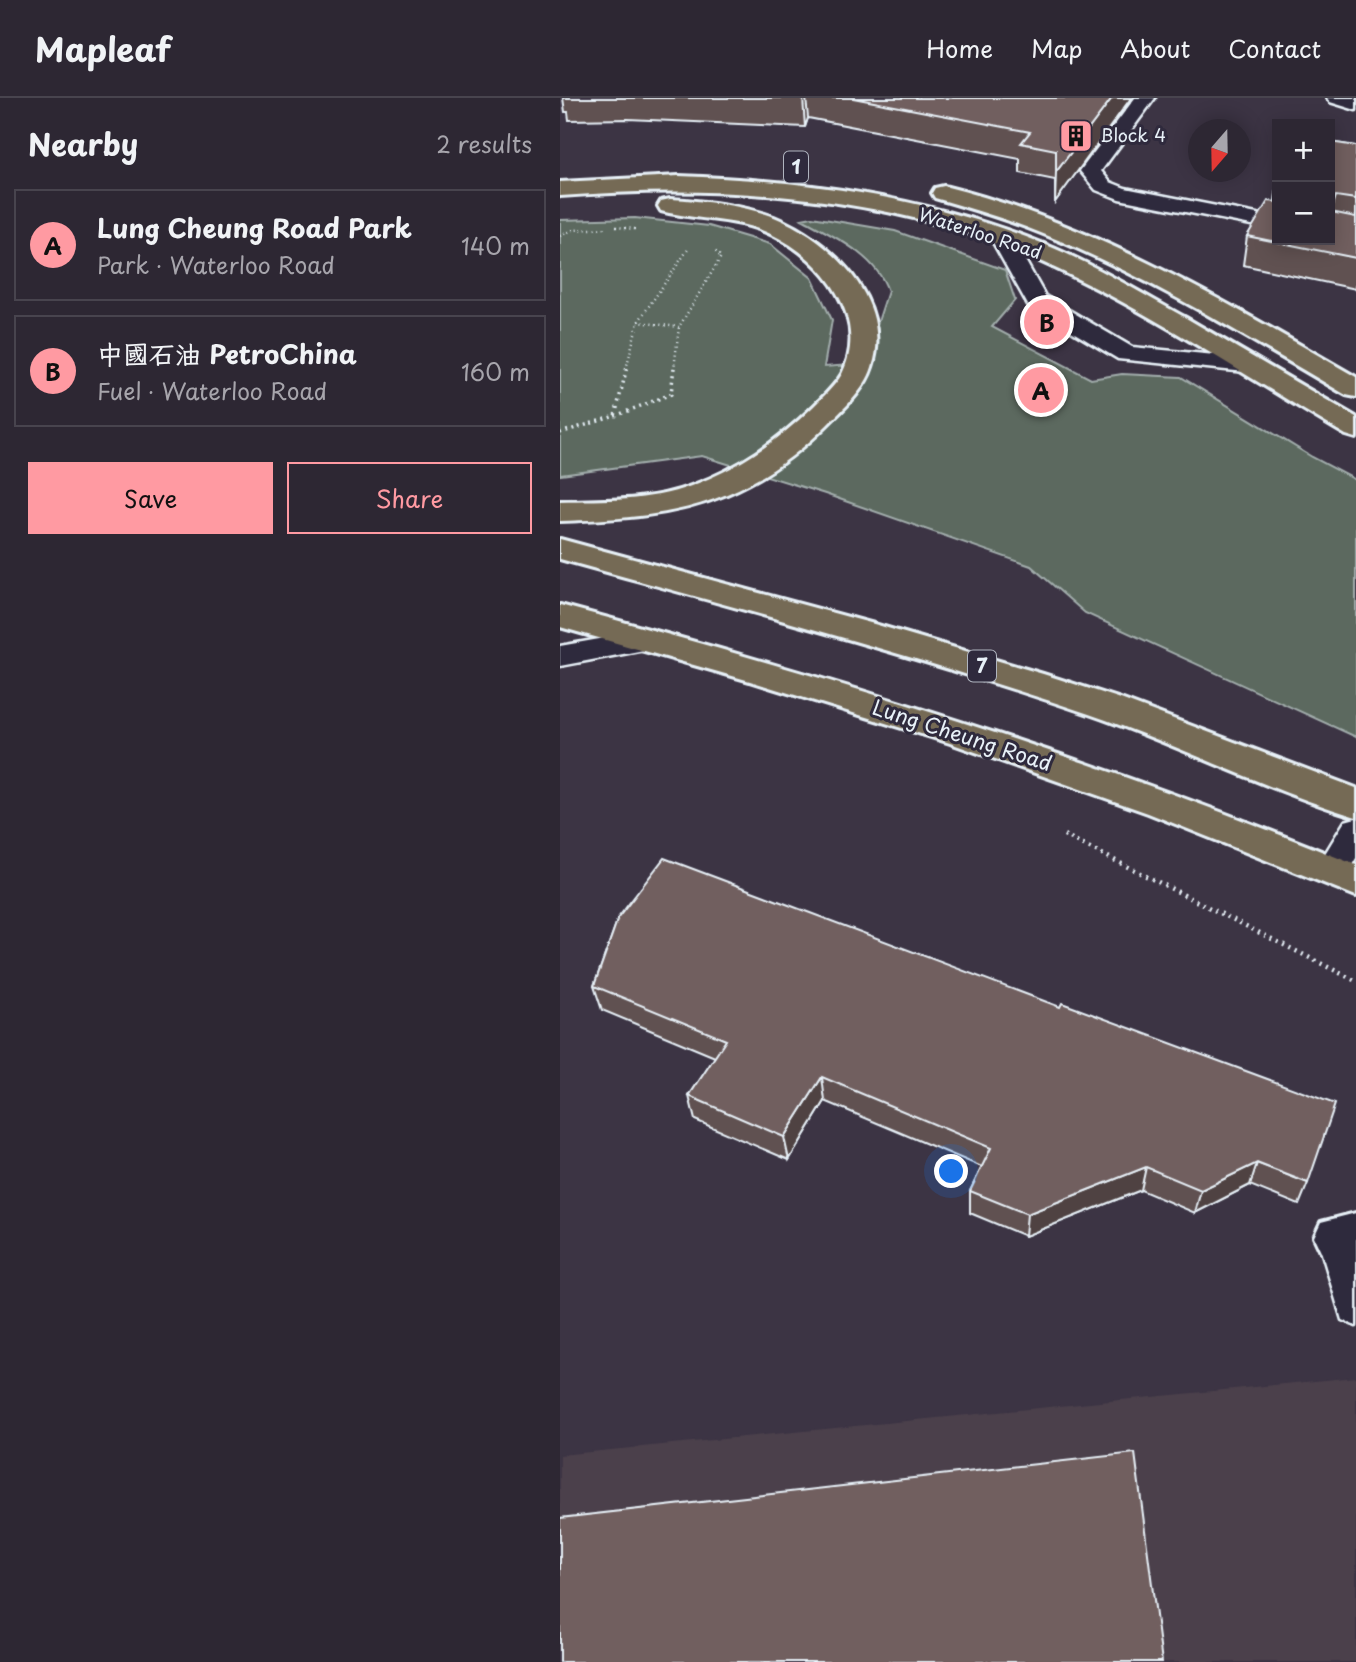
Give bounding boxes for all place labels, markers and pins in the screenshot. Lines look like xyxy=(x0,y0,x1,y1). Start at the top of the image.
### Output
building icon: Block 4 xyxy=(1057,117,1095,155)
place label: Block 4 xyxy=(1100,121,1166,148)
pin: B xyxy=(1024,296,1070,348)
pin: A xyxy=(1018,364,1064,416)

